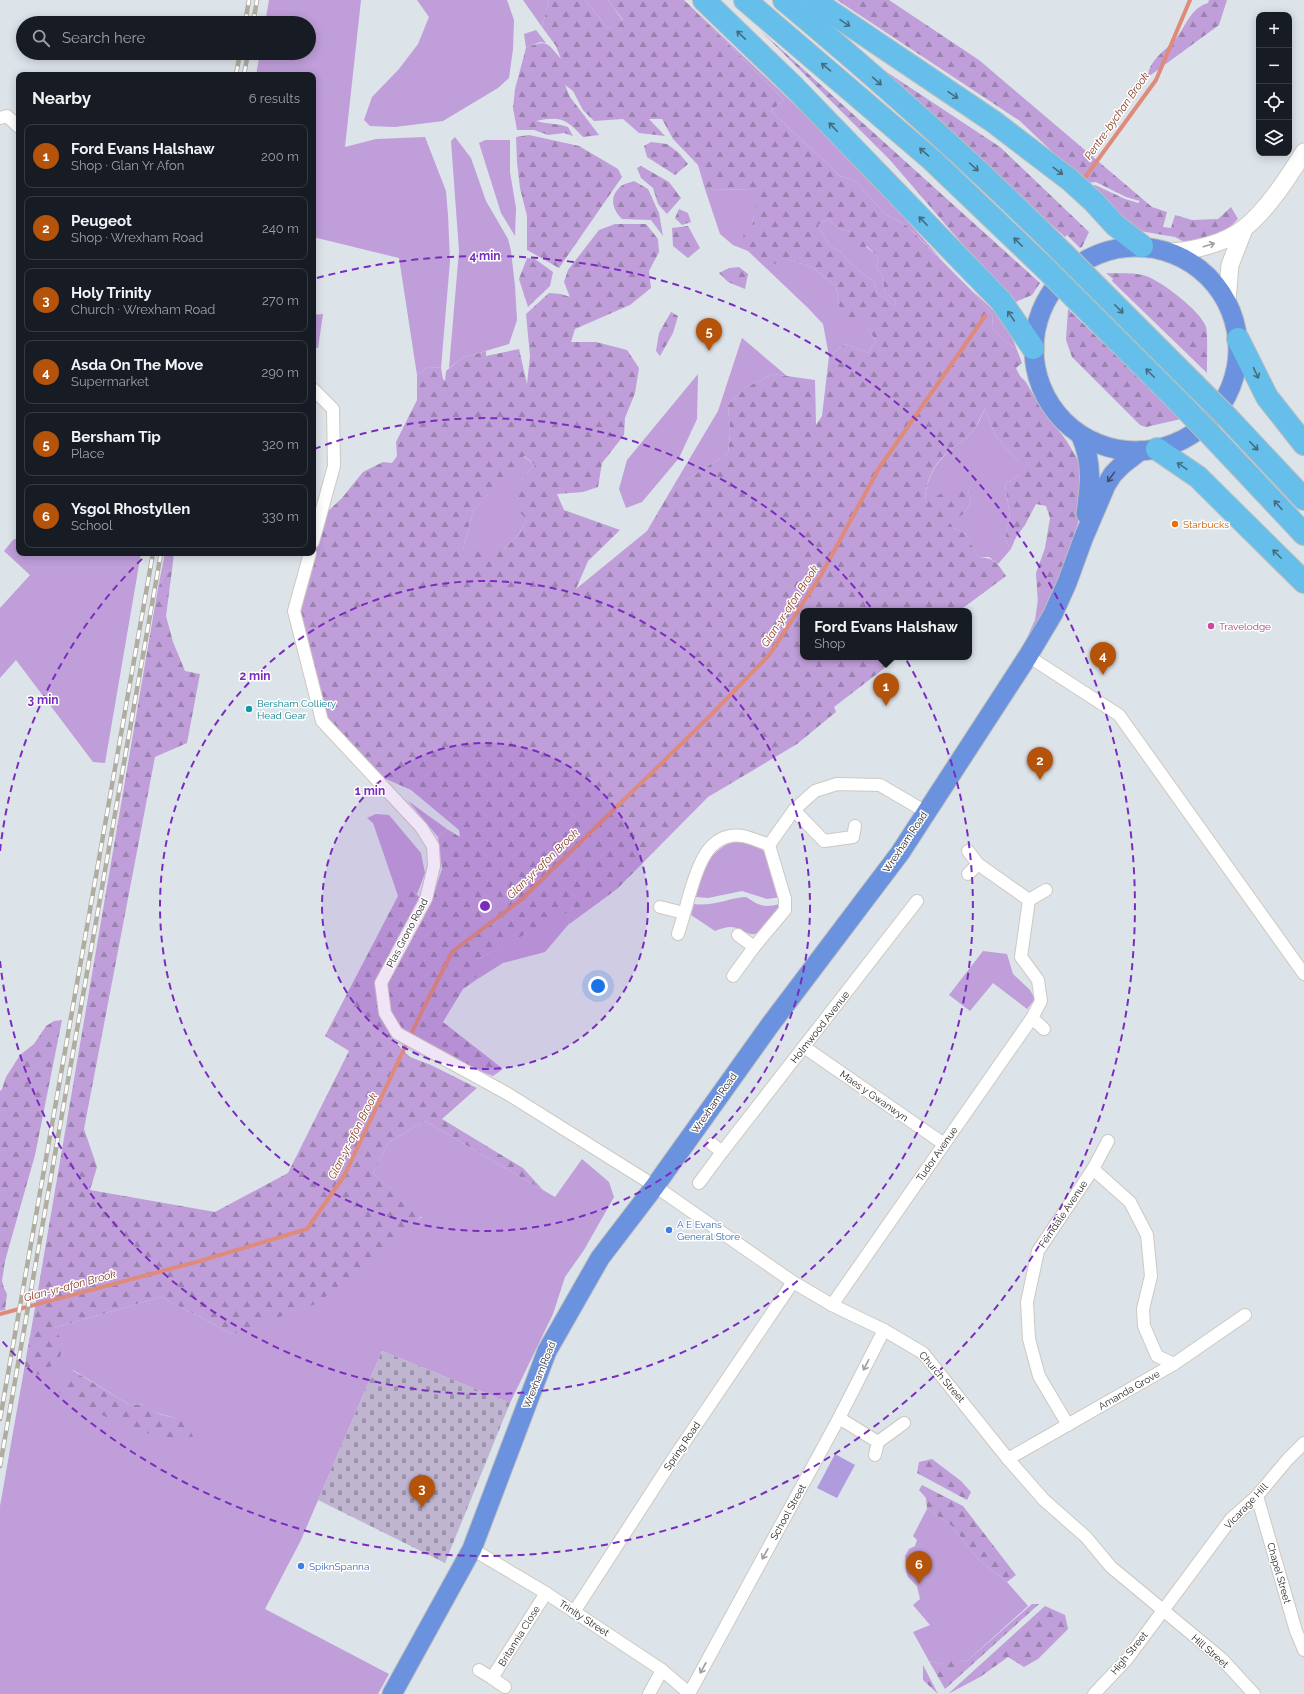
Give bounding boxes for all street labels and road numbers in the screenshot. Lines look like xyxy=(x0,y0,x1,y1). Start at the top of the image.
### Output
street label: Wrexham Road xyxy=(881,809,929,875)
street label: Plas Grono Road xyxy=(384,897,430,969)
street label: Holmwood Avenue xyxy=(788,989,852,1065)
street label: Maes y Gwanwyn xyxy=(838,1068,910,1124)
street label: Wrexham Road xyxy=(689,1071,739,1135)
street label: Tudor Avenue xyxy=(914,1125,960,1183)
street label: Ferndale Avenue xyxy=(1037,1178,1090,1250)
street label: Wrexham Road xyxy=(521,1340,557,1410)
street label: Church Street xyxy=(917,1349,967,1405)
street label: Amanda Grove xyxy=(1096,1368,1162,1412)
street label: Spring Road xyxy=(662,1420,702,1472)
street label: Vicarage Hill xyxy=(1222,1481,1270,1531)
street label: School Street xyxy=(768,1482,808,1542)
street label: Chapel Street xyxy=(1265,1541,1293,1605)
street label: Trinity Street xyxy=(557,1598,612,1639)
street label: Britannia Close xyxy=(496,1604,542,1668)
street label: High Street xyxy=(1108,1629,1150,1677)
street label: Hill Street xyxy=(1189,1632,1231,1670)

